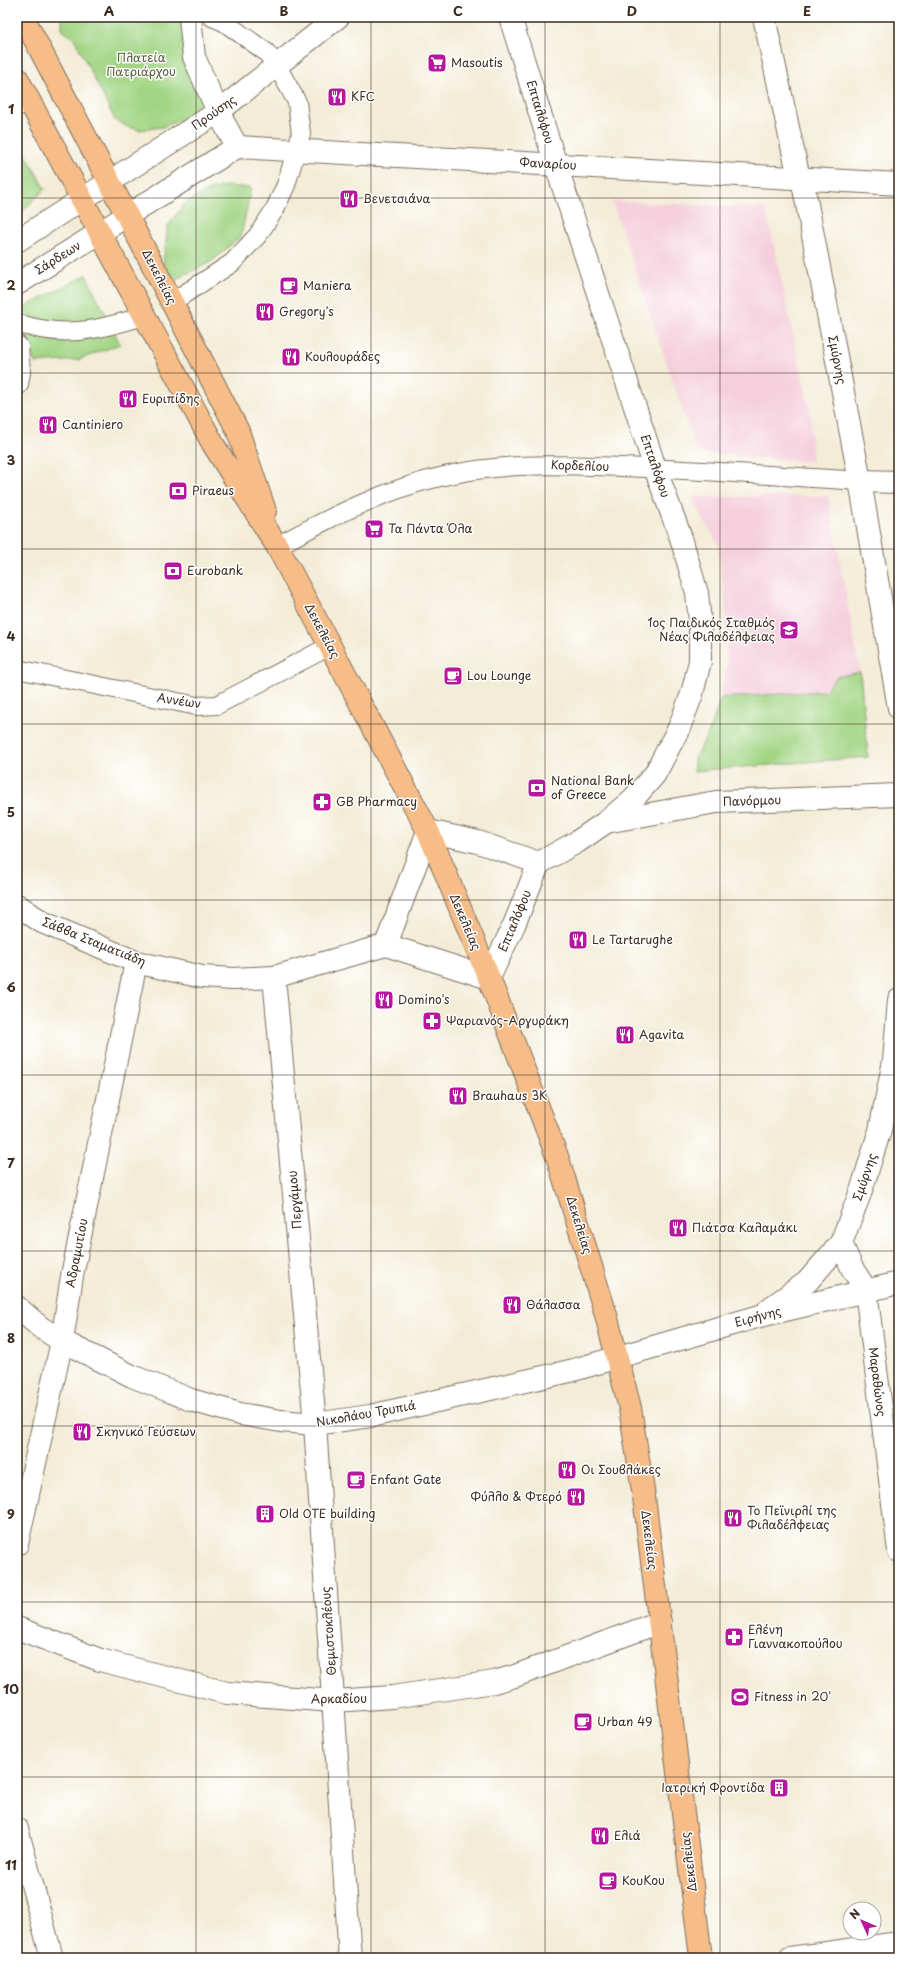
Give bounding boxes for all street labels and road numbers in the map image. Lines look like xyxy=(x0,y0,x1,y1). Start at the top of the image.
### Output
street label: Επταλόφου xyxy=(523,78,559,146)
street label: Προύσης xyxy=(187,90,239,134)
street label: Φαναρίου xyxy=(519,153,577,173)
street label: Σάρδεων xyxy=(31,236,84,278)
street label: Δεκελείας xyxy=(138,246,182,307)
street label: Σμύρνης xyxy=(824,334,852,386)
street label: Επταλόφου xyxy=(637,432,675,500)
street label: Κορδελίου xyxy=(550,455,610,475)
street label: Δεκελείας xyxy=(301,600,345,661)
street label: Αννέων xyxy=(156,688,202,712)
street label: Πανόρμου xyxy=(722,790,782,810)
street label: Επταλόφου xyxy=(493,887,535,954)
street label: Δεκελείας xyxy=(446,890,486,953)
street label: Σάββα Σταματιάδη xyxy=(40,912,149,970)
street label: Σμύρνης xyxy=(848,1150,881,1203)
street label: Περγάμου xyxy=(282,1170,306,1230)
street label: Δεκελείας xyxy=(563,1193,597,1256)
street label: Αδραμυτίου xyxy=(60,1217,92,1289)
street label: Ειρήνης xyxy=(732,1301,783,1331)
street label: Μαραθώνος xyxy=(865,1346,891,1418)
street label: Νικολάου Τρυπιά xyxy=(315,1395,417,1431)
street label: Δεκελείας xyxy=(637,1509,663,1571)
street label: Θεμιστοκλέους xyxy=(316,1586,340,1676)
street label: Αρκαδίου xyxy=(311,1689,367,1707)
street label: Δεκελείας xyxy=(675,1831,701,1893)

